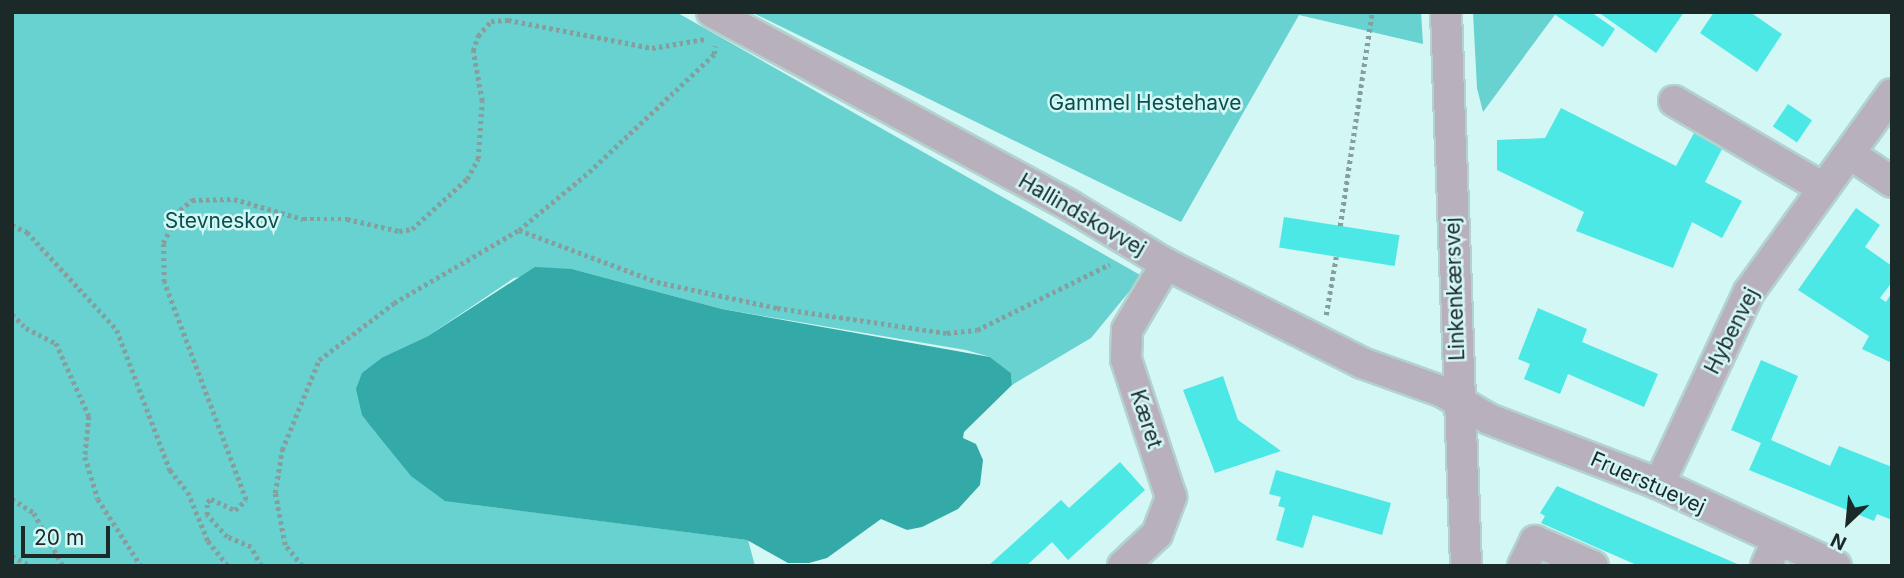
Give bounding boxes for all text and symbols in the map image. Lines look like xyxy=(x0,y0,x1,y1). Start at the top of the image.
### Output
park label: Gammel Hestehave xyxy=(1049,90,1241,116)
street label: Hallindskovvej xyxy=(1014,168,1150,262)
park label: Stevneskov xyxy=(165,208,279,234)
street label: Linkenkærsvej xyxy=(1440,217,1470,361)
street label: Hybenvej xyxy=(1700,284,1764,378)
street label: Kæret xyxy=(1125,387,1167,451)
street label: Fruerstuevej xyxy=(1587,446,1709,520)
north arrow xyxy=(1813,487,1883,557)
scale bar xyxy=(24,512,114,556)
text: 20 m xyxy=(34,525,84,550)
text: N xyxy=(1827,528,1850,555)

